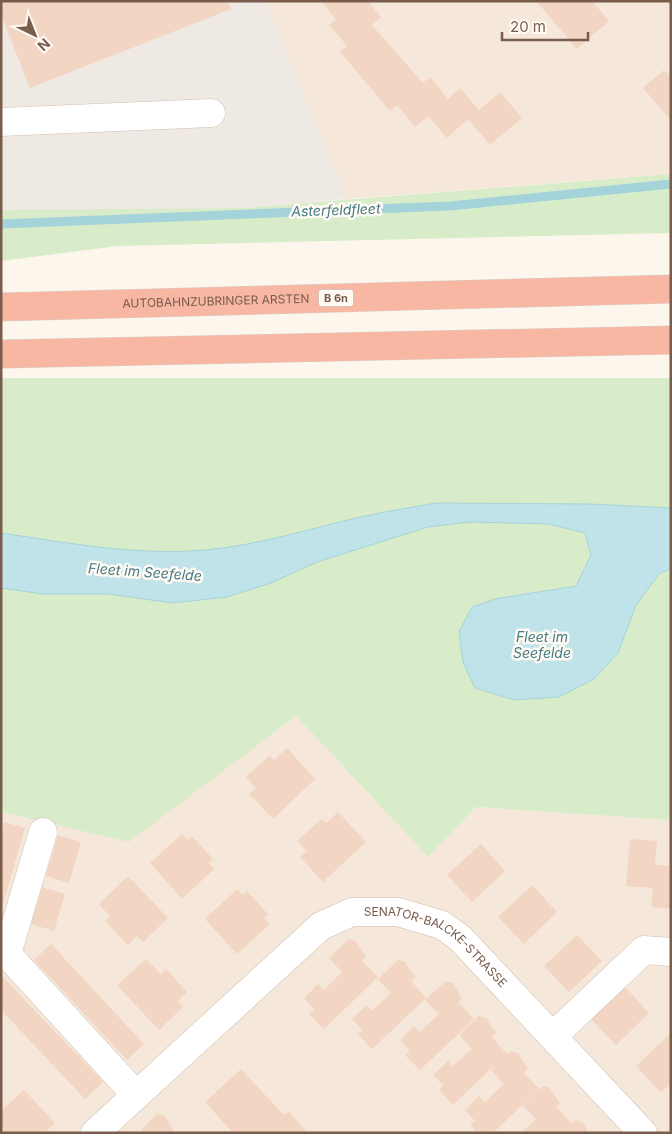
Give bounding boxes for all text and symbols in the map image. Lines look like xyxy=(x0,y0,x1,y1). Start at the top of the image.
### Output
north arrow xyxy=(10,10,60,60)
scale bar xyxy=(502,10,588,42)
text: 20 m xyxy=(510,17,546,36)
text: N xyxy=(35,35,54,55)
water label: Asterfeldfleet xyxy=(290,199,381,220)
road number: B 6n xyxy=(318,290,354,306)
street label: AUTOBAHNZUBRINGER ARSTEN xyxy=(122,291,310,311)
water label: Fleet im Seefelde xyxy=(88,559,202,584)
water label: Fleet im Seefelde xyxy=(513,628,571,661)
street label: SENATOR-BALCKE-STRASSE xyxy=(364,903,510,990)

